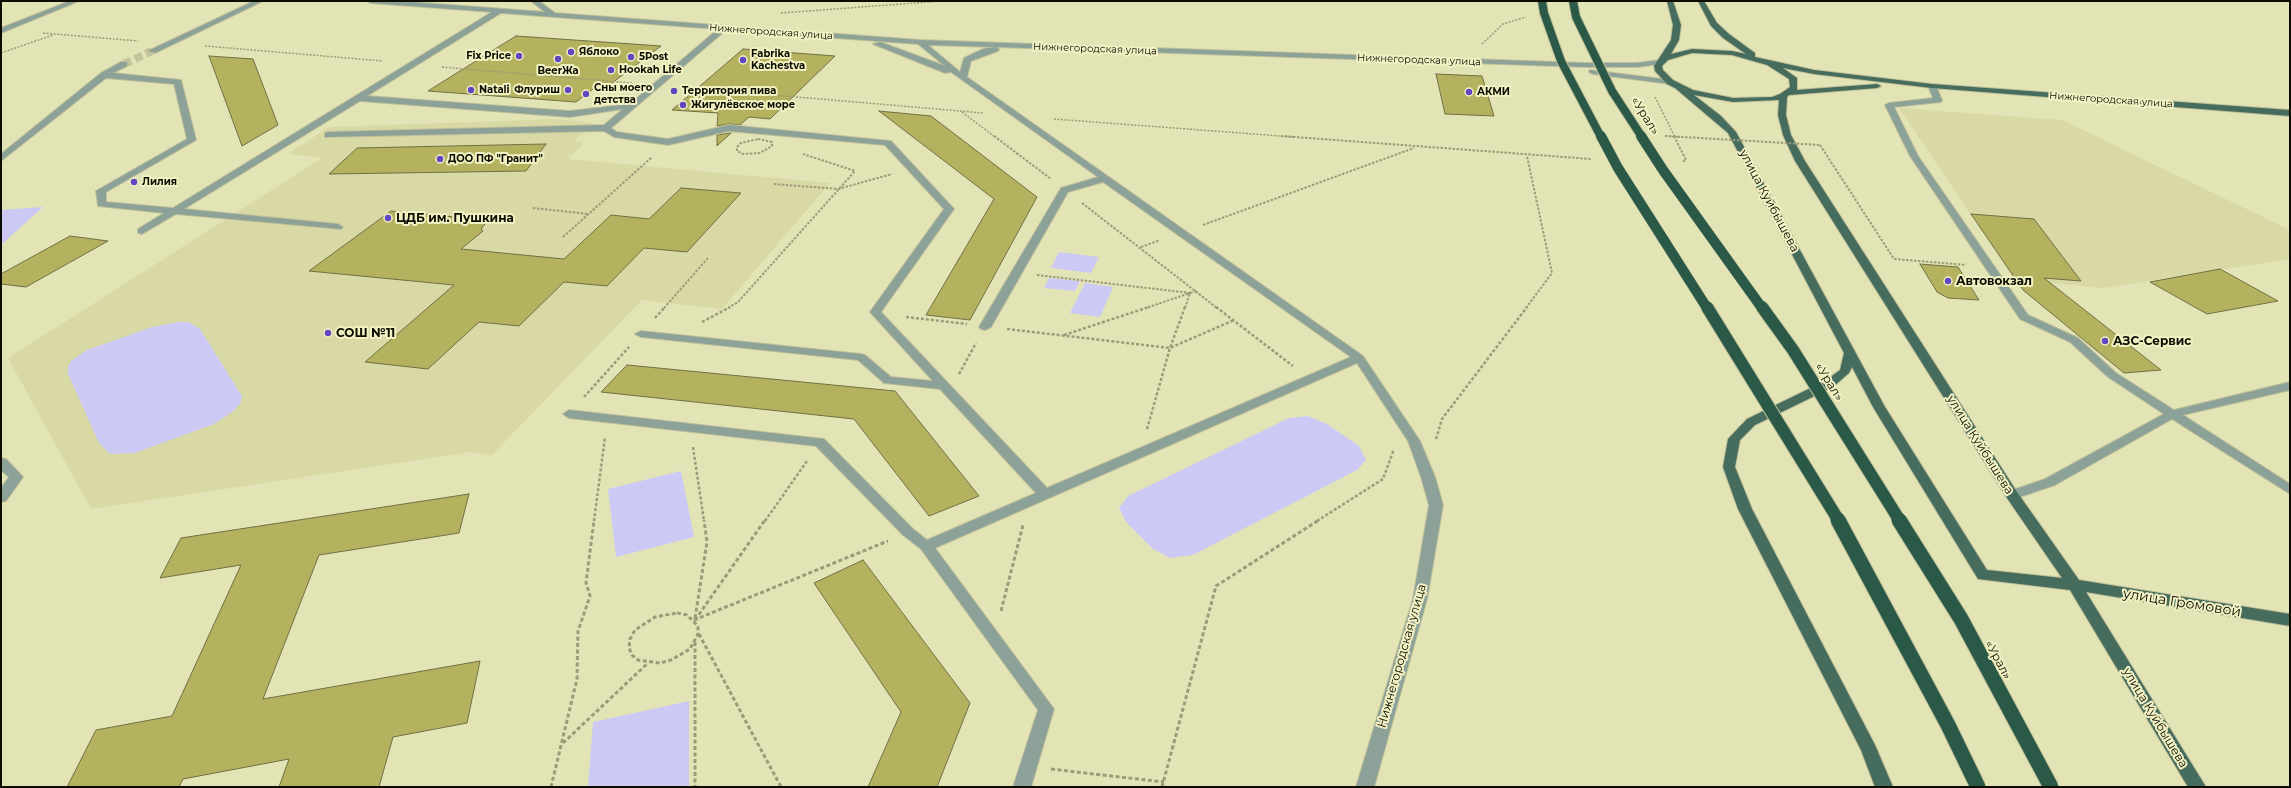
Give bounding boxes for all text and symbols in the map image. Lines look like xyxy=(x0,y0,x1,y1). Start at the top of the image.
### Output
street label: Нижнегородская улица xyxy=(709,22,833,42)
street label: Нижнегородская улица xyxy=(1033,41,1157,57)
place label: Яблоко xyxy=(579,46,619,58)
marker: Яблоко xyxy=(566,47,576,57)
place label: Fabrika Kachestva xyxy=(751,48,805,72)
place label: Fix Price xyxy=(466,50,511,62)
marker: Fix Price xyxy=(514,51,524,61)
place label: 5Post xyxy=(639,51,668,63)
marker: 5Post xyxy=(626,52,636,62)
street label: Нижнегородская улица xyxy=(1357,52,1481,68)
marker: BeerЖа xyxy=(553,54,563,64)
marker: Fabrika Kachestva xyxy=(738,55,748,65)
place label: Hookah Life xyxy=(619,64,682,76)
place label: BeerЖа xyxy=(537,65,579,77)
marker: Hookah Life xyxy=(606,65,616,75)
place label: Сны моего детства xyxy=(594,82,652,106)
place label: Natali xyxy=(479,84,510,96)
place label: Флуриш xyxy=(514,84,560,96)
marker: Natali xyxy=(466,85,476,95)
marker: Флуриш xyxy=(563,85,573,95)
place label: Территория пива xyxy=(682,85,776,97)
marker: Территория пива xyxy=(669,86,679,96)
place label: АКМИ xyxy=(1477,86,1510,98)
marker: АКМИ xyxy=(1464,87,1474,97)
marker: Сны моего детства xyxy=(581,89,591,99)
street label: Нижнегородская улица xyxy=(2049,90,2173,110)
street label: «Урал» xyxy=(1628,94,1662,138)
place label: Жигулёвское море xyxy=(691,99,795,111)
marker: Жигулёвское море xyxy=(678,100,688,110)
street label: улица Куйбышева xyxy=(1736,147,1802,255)
place label: ДОО ПФ "Гранит" xyxy=(448,153,543,165)
marker: ДОО ПФ "Гранит" xyxy=(435,154,445,164)
place label: Лилия xyxy=(142,176,177,188)
marker: Лилия xyxy=(129,177,139,187)
place label: ЦДБ им. Пушкина xyxy=(396,211,514,225)
marker: ЦДБ им. Пушкина xyxy=(383,213,393,223)
place label: Автовокзал xyxy=(1956,274,2032,288)
marker: Автовокзал xyxy=(1943,276,1953,286)
place label: СОШ №11 xyxy=(336,326,395,340)
marker: СОШ №11 xyxy=(323,328,333,338)
place label: АЗС-Сервис xyxy=(2113,334,2191,348)
marker: АЗС-Сервис xyxy=(2100,336,2110,346)
street label: «Урал» xyxy=(1812,360,1846,404)
street label: улица Куйбышева xyxy=(1944,393,2016,497)
street label: Нижнегородская улица xyxy=(1375,583,1429,729)
street label: улица Громовой xyxy=(2122,585,2242,621)
street label: «Урал» xyxy=(1982,638,2014,682)
street label: улица Куйбышева xyxy=(2120,665,2190,771)

